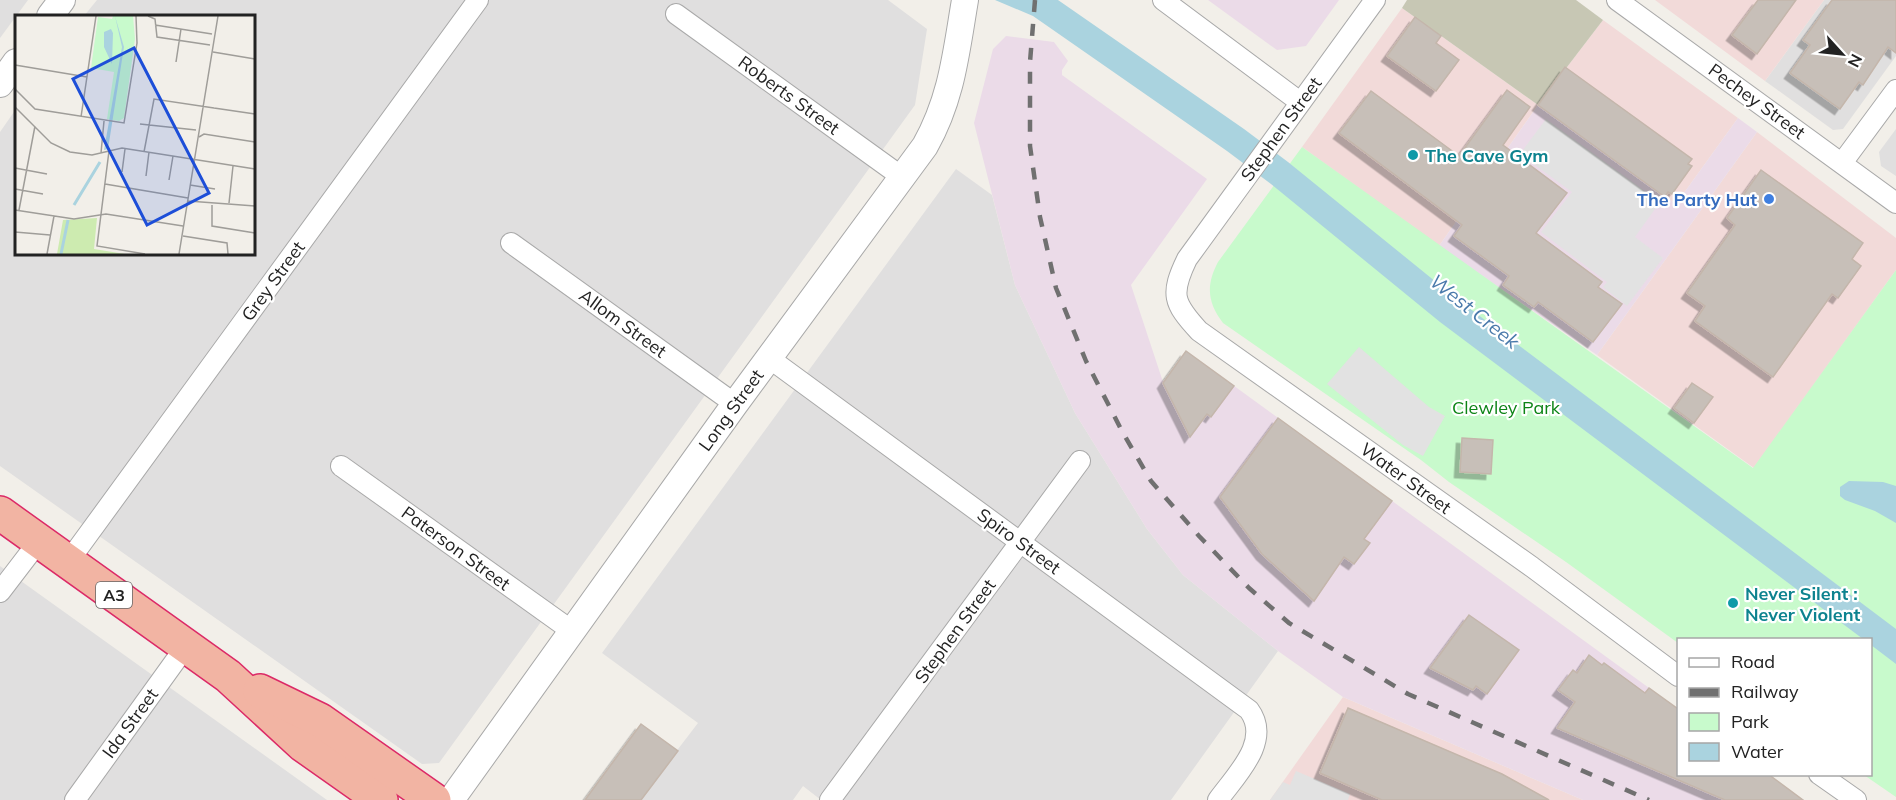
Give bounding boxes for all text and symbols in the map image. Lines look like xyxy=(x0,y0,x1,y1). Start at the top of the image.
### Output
inset map xyxy=(15,15,255,255)
north arrow xyxy=(1812,24,1872,84)
street label: Roberts Street xyxy=(734,50,844,140)
text: N xyxy=(1844,51,1867,71)
street label: Pechey Street xyxy=(1704,58,1810,144)
street label: Stephen Street xyxy=(1235,72,1327,186)
place label: The Cave Gym xyxy=(1425,144,1549,167)
marker: The Cave Gym xyxy=(1406,148,1420,162)
place label: The Party Hut xyxy=(1637,188,1757,211)
marker: The Party Hut xyxy=(1762,192,1776,206)
street label: Grey Street xyxy=(236,237,310,325)
water label: West Creek xyxy=(1425,268,1525,354)
street label: Allom Street xyxy=(575,284,671,362)
street label: Long Street xyxy=(694,364,768,456)
park label: Clewley Park xyxy=(1452,396,1561,419)
street label: Water Street xyxy=(1356,437,1456,519)
street label: Paterson Street xyxy=(397,501,515,595)
street label: Spiro Street xyxy=(973,503,1065,579)
street label: Stephen Street xyxy=(909,574,1001,688)
road number: A3 xyxy=(96,582,132,608)
place label: Never Silent : Never Violent xyxy=(1745,582,1861,626)
marker: Never Silent : Never Violent xyxy=(1726,596,1740,610)
legend xyxy=(1677,638,1872,776)
text: Road xyxy=(1731,650,1775,673)
text: Railway xyxy=(1731,680,1799,703)
street label: Ida Street xyxy=(97,684,163,762)
text: Park xyxy=(1731,710,1770,733)
text: Water xyxy=(1731,740,1784,763)

